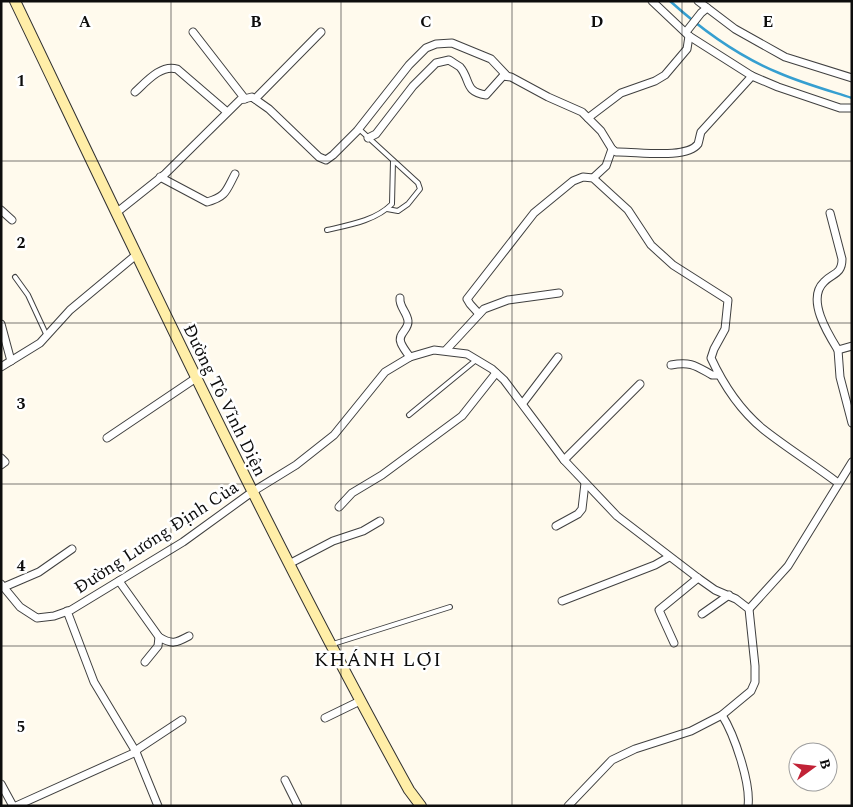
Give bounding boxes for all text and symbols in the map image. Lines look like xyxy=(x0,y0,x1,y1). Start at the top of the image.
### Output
text: A xyxy=(79,10,92,34)
text: B xyxy=(250,10,262,34)
text: C xyxy=(420,10,432,34)
text: D xyxy=(591,10,604,34)
text: E xyxy=(763,10,773,34)
text: 1 xyxy=(17,69,25,93)
text: 2 xyxy=(17,231,26,255)
street label: Đường Tô Vĩnh Diện xyxy=(176,319,273,481)
text: 3 xyxy=(17,392,26,416)
street label: Đường Lương Định Của xyxy=(69,474,244,601)
text: 4 xyxy=(17,554,26,578)
district label: KHÁNH LỢI xyxy=(314,645,442,675)
text: 5 xyxy=(17,715,25,739)
north arrow xyxy=(788,742,838,792)
text: B xyxy=(814,756,837,771)

